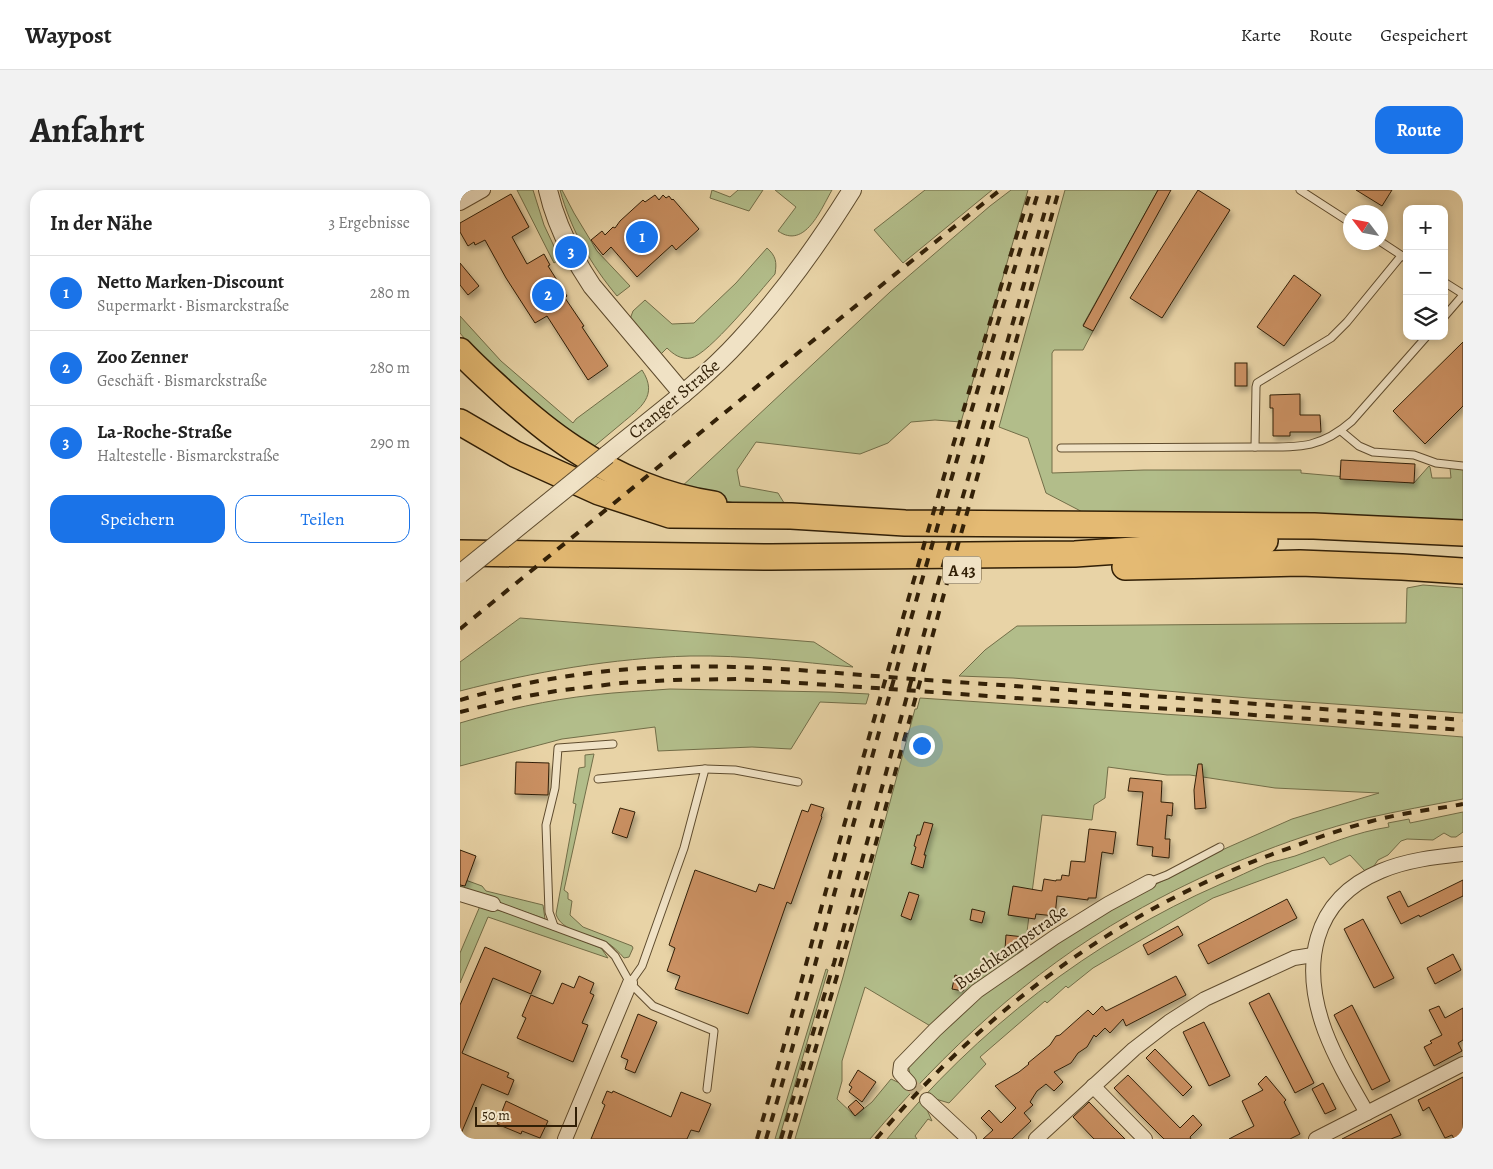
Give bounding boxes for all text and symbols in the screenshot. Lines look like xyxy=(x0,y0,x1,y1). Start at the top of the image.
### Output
text: Waypost xyxy=(25,19,112,51)
text: Karte xyxy=(1241,23,1281,47)
text: Route xyxy=(1309,23,1352,47)
text: Gespeichert xyxy=(1380,23,1468,47)
text: Anfahrt xyxy=(30,106,145,154)
button: Route xyxy=(1375,106,1463,154)
north arrow xyxy=(1343,205,1388,250)
map controls xyxy=(1403,205,1448,340)
button: + xyxy=(1403,205,1448,250)
text: In der Nähe xyxy=(50,209,152,237)
text: 3 Ergebnisse xyxy=(328,212,410,234)
pin: 1 xyxy=(626,218,658,256)
pin: 3 xyxy=(555,233,587,271)
button: − xyxy=(1403,250,1448,295)
text: Netto Marken-Discount xyxy=(97,269,284,295)
pin: 2 xyxy=(532,276,564,314)
text: 1 xyxy=(63,282,69,304)
text: 280 m xyxy=(370,282,410,304)
text: Supermarkt · Bismarckstraße xyxy=(97,295,289,317)
button: layers xyxy=(1403,295,1448,340)
text: Zoo Zenner xyxy=(97,344,188,370)
street label: Cranger Straße xyxy=(623,354,725,444)
text: 2 xyxy=(62,357,70,379)
text: 280 m xyxy=(370,357,410,379)
text: Geschäft · Bismarckstraße xyxy=(97,370,267,392)
text: La-Roche-Straße xyxy=(97,419,232,445)
text: 3 xyxy=(63,432,69,454)
text: 290 m xyxy=(370,432,410,454)
text: Haltestelle · Bismarckstraße xyxy=(97,445,279,467)
button: Speichern xyxy=(50,495,225,543)
button: Teilen xyxy=(235,495,410,543)
road number: A 43 xyxy=(943,556,981,584)
your location xyxy=(909,733,935,759)
street label: Buschkampstraße xyxy=(949,899,1073,995)
scale bar xyxy=(475,1104,578,1127)
text: 50 m xyxy=(482,1106,510,1125)

